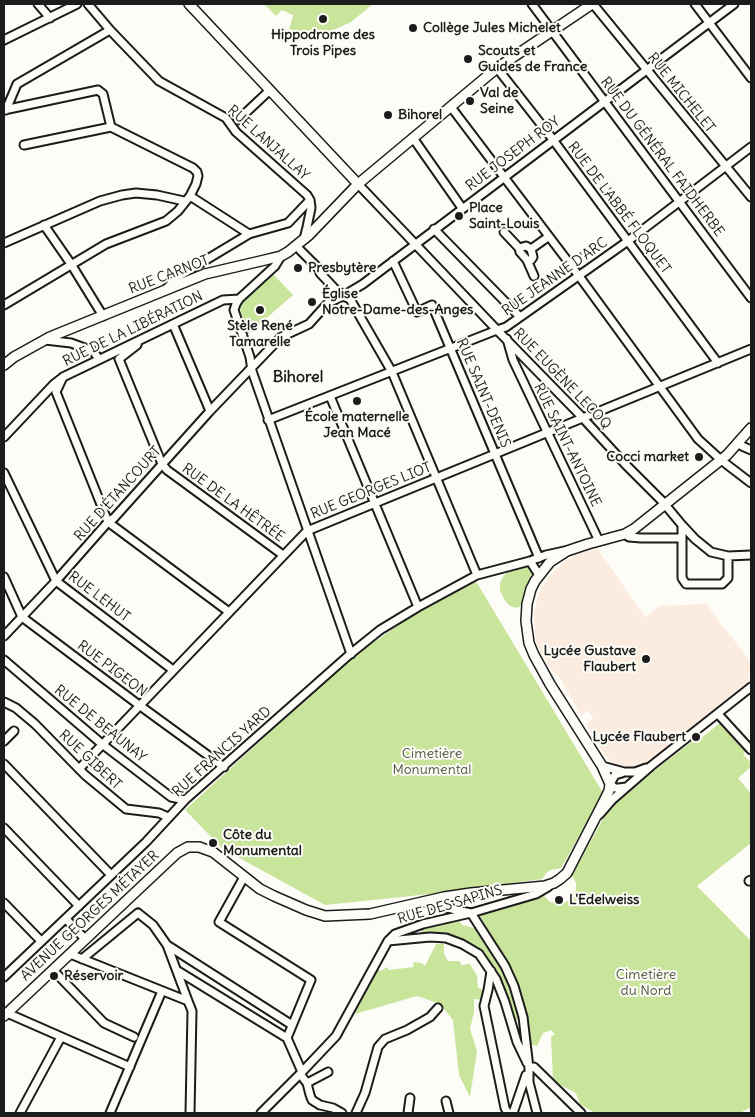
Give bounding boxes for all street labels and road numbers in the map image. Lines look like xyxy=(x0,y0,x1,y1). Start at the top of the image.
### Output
street label: RUE MICHELET xyxy=(644,50,718,136)
street label: RUE DU GÉNÉRAL FAIDHERBE xyxy=(597,74,727,240)
street label: RUE LANJALLAY xyxy=(224,102,312,184)
street label: RUE JOSEPH ROY xyxy=(463,113,563,195)
street label: RUE DE L'ABBÉ FLOQUET xyxy=(564,139,674,277)
street label: RUE JEANNE D'ARC xyxy=(499,234,611,320)
street label: RUE CARNOT xyxy=(127,252,211,298)
street label: RUE DE LA LIBÉRATION xyxy=(60,288,206,370)
street label: RUE EUGÈNE LECOQ xyxy=(510,325,614,433)
street label: RUE SAINT-DENIS xyxy=(452,336,514,450)
street label: RUE SAINT-ANTOINE xyxy=(530,380,604,510)
street label: RUE D'ÉTANCOURT xyxy=(71,443,165,545)
street label: RUE GEORGES LIOT xyxy=(308,459,434,523)
street label: RUE DE LA HÊTRÉE xyxy=(179,460,287,546)
street label: RUE LEHUT xyxy=(65,568,133,626)
street label: RUE PIGEON xyxy=(74,637,150,701)
street label: RUE DE BEAUNAY xyxy=(51,682,149,766)
street label: RUE FRANCIS YARD xyxy=(169,703,275,801)
street label: RUE GIBERT xyxy=(55,727,125,793)
street label: AVENUE GEORGES MÉTAYER xyxy=(17,847,163,985)
street label: RUE DES SAPINS xyxy=(396,882,504,928)

